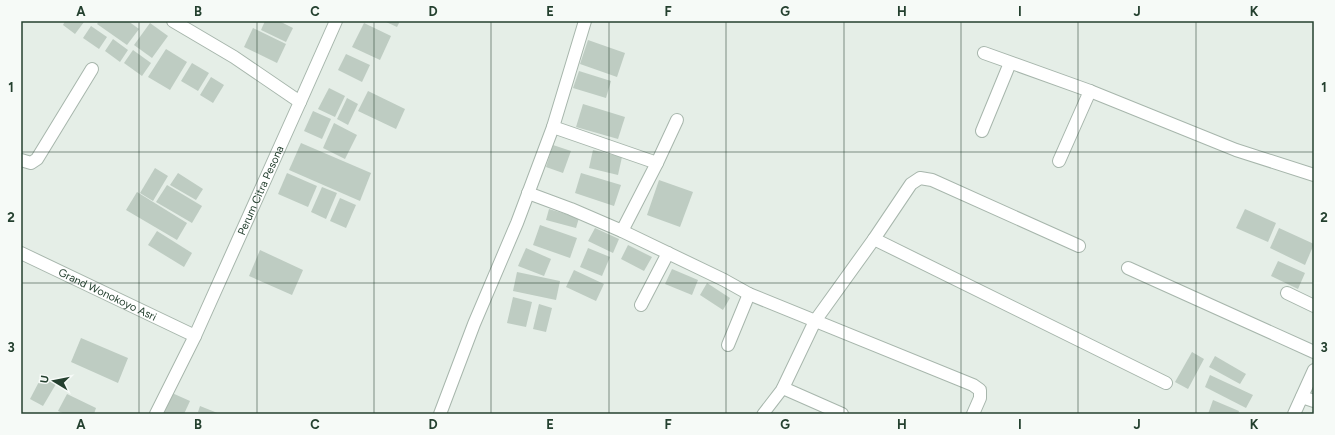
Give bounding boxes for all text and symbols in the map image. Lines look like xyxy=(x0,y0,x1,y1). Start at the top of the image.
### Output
text: A xyxy=(76,4,86,19)
text: B xyxy=(194,4,202,19)
text: C xyxy=(310,4,320,19)
text: D xyxy=(428,4,438,19)
text: E xyxy=(546,4,554,19)
text: F xyxy=(664,4,672,19)
text: G xyxy=(780,4,790,19)
text: H xyxy=(897,4,907,19)
text: I xyxy=(1018,4,1022,19)
text: J xyxy=(1133,4,1141,19)
text: K xyxy=(1250,4,1259,19)
text: 1 xyxy=(8,80,14,95)
text: 1 xyxy=(1321,80,1327,95)
street label: Perum Citra Pesona xyxy=(235,144,286,237)
text: 2 xyxy=(7,210,15,225)
text: 2 xyxy=(1320,210,1328,225)
street label: Grand Wonokoyo Asri xyxy=(56,265,159,323)
text: 3 xyxy=(7,340,15,355)
text: 3 xyxy=(1320,340,1328,355)
north arrow xyxy=(34,361,74,401)
text: U xyxy=(38,374,52,384)
text: A xyxy=(76,417,86,432)
text: B xyxy=(194,417,202,432)
text: C xyxy=(310,417,320,432)
text: D xyxy=(428,417,438,432)
text: E xyxy=(546,417,554,432)
text: F xyxy=(664,417,672,432)
text: G xyxy=(780,417,790,432)
text: H xyxy=(897,417,907,432)
text: I xyxy=(1018,417,1022,432)
text: J xyxy=(1133,417,1141,432)
text: K xyxy=(1250,417,1259,432)

